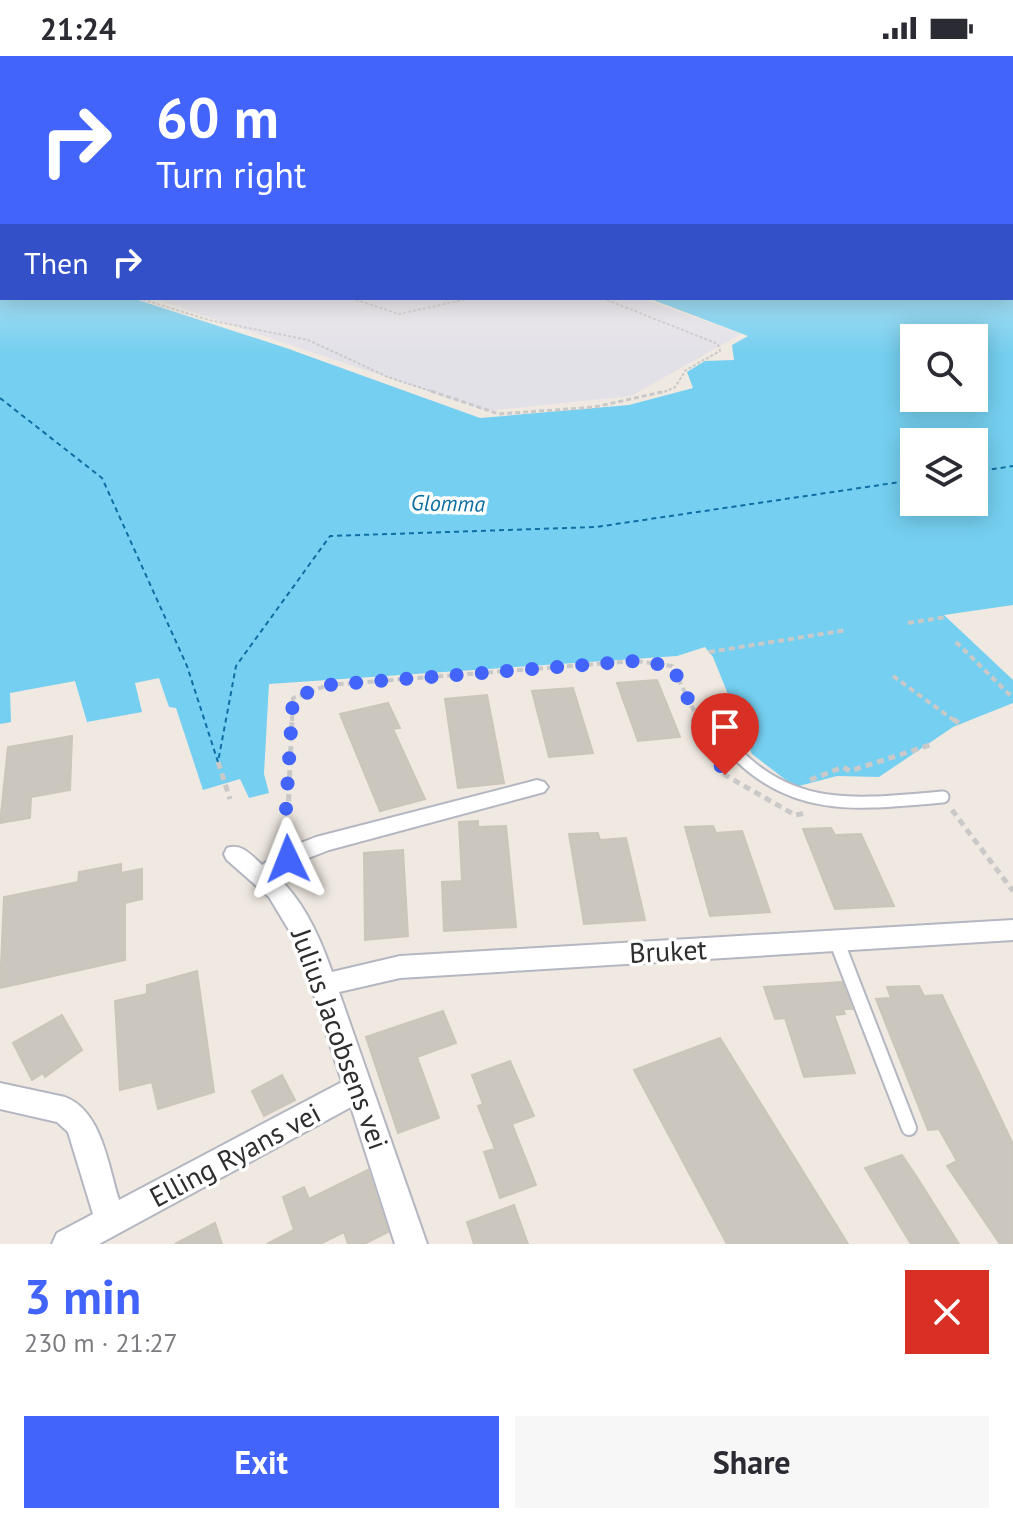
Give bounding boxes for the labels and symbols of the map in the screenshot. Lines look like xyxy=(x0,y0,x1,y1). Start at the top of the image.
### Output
water label: Glomma xyxy=(411,488,486,518)
pin xyxy=(691,693,759,775)
position arrow xyxy=(246,817,330,901)
street label: Julius Jacobsens vei xyxy=(283,922,398,1154)
street label: Bruket xyxy=(628,930,708,971)
street label: Elling Ryans vei xyxy=(143,1094,327,1215)

